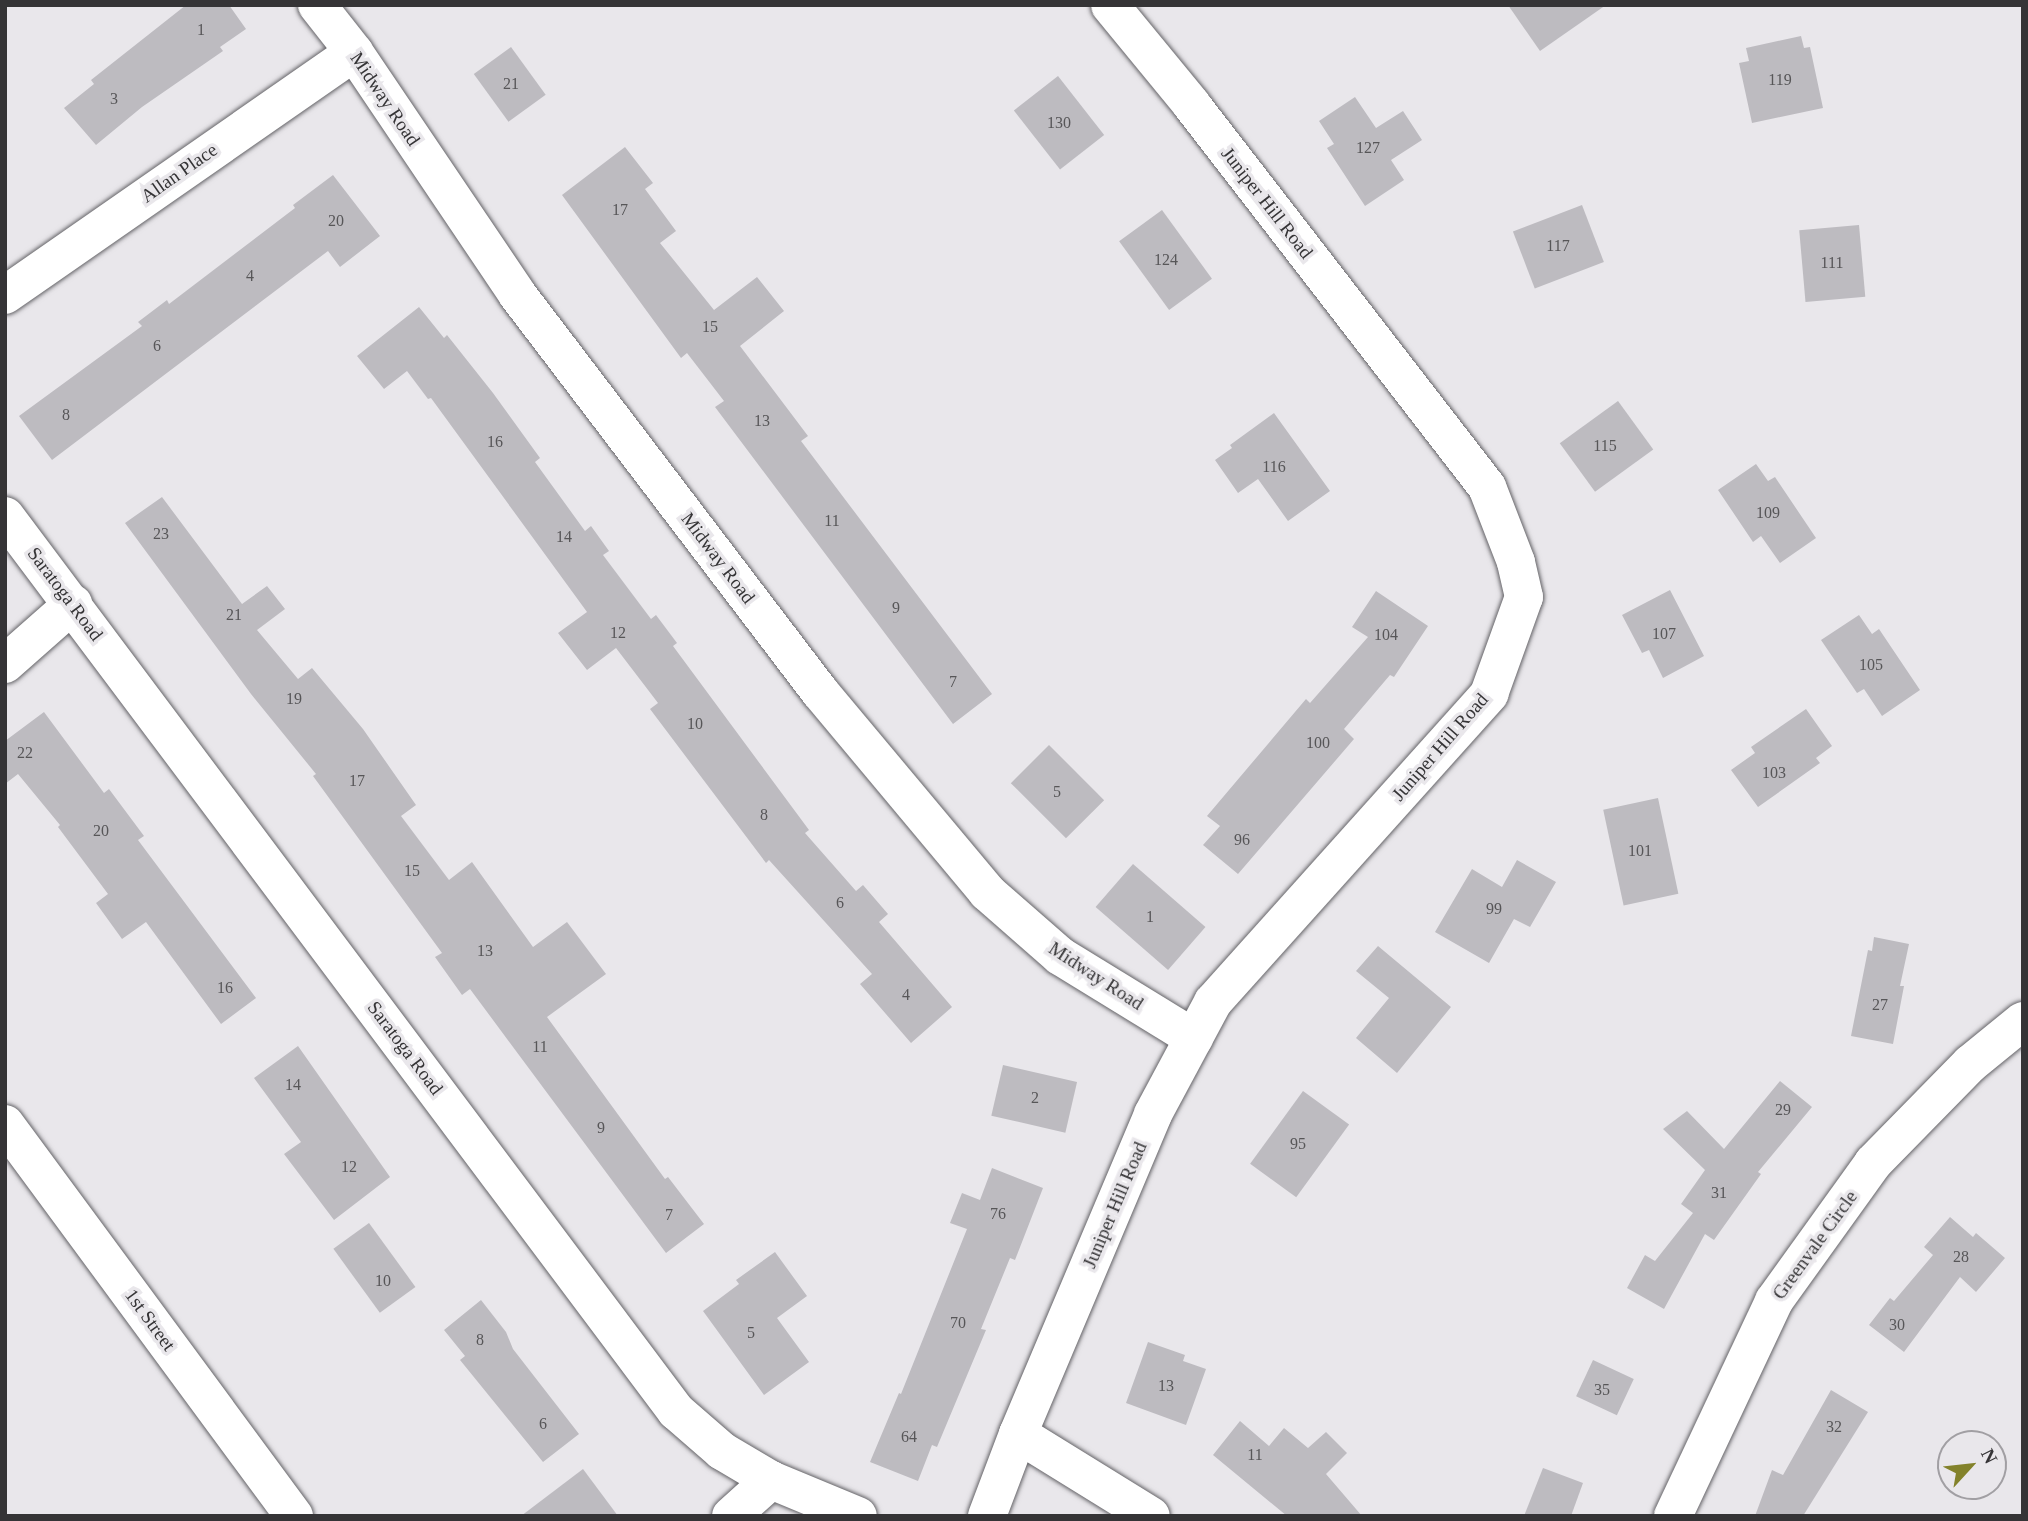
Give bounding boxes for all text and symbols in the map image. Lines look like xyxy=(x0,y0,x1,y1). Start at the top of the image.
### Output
house number: 1 xyxy=(197,20,205,40)
street label: Midway Road xyxy=(345,48,425,150)
house number: 119 xyxy=(1768,70,1792,90)
house number: 21 xyxy=(503,74,519,94)
house number: 3 xyxy=(110,89,118,109)
house number: 130 xyxy=(1047,113,1071,133)
street label: Allan Place xyxy=(136,138,222,208)
house number: 127 xyxy=(1356,138,1380,158)
street label: Juniper Hill Road xyxy=(1216,143,1318,263)
house number: 17 xyxy=(612,200,628,220)
house number: 20 xyxy=(328,211,344,231)
house number: 117 xyxy=(1546,236,1570,256)
house number: 124 xyxy=(1154,250,1178,270)
house number: 111 xyxy=(1821,253,1843,273)
house number: 4 xyxy=(246,266,254,286)
house number: 15 xyxy=(702,317,718,337)
house number: 6 xyxy=(153,336,161,356)
house number: 8 xyxy=(62,405,70,425)
house number: 13 xyxy=(754,411,770,431)
house number: 16 xyxy=(487,432,503,452)
house number: 115 xyxy=(1593,436,1617,456)
house number: 116 xyxy=(1262,457,1286,477)
house number: 109 xyxy=(1756,503,1780,523)
street label: Midway Road xyxy=(676,508,760,608)
house number: 11 xyxy=(824,511,840,531)
house number: 23 xyxy=(153,524,169,544)
house number: 14 xyxy=(556,527,572,547)
street label: Saratoga Road xyxy=(22,543,108,645)
house number: 9 xyxy=(892,598,900,618)
house number: 21 xyxy=(226,605,242,625)
house number: 12 xyxy=(610,623,626,643)
house number: 107 xyxy=(1652,624,1676,644)
house number: 104 xyxy=(1374,625,1398,645)
house number: 105 xyxy=(1859,655,1883,675)
house number: 7 xyxy=(949,672,957,692)
house number: 19 xyxy=(286,689,302,709)
street label: Juniper Hill Road xyxy=(1387,689,1493,805)
house number: 10 xyxy=(687,714,703,734)
house number: 100 xyxy=(1306,733,1330,753)
house number: 22 xyxy=(17,743,33,763)
house number: 103 xyxy=(1762,763,1786,783)
house number: 17 xyxy=(349,771,365,791)
house number: 5 xyxy=(1053,782,1061,802)
house number: 8 xyxy=(760,805,768,825)
house number: 20 xyxy=(93,821,109,841)
house number: 96 xyxy=(1234,830,1250,850)
house number: 101 xyxy=(1628,841,1652,861)
house number: 15 xyxy=(404,861,420,881)
house number: 6 xyxy=(836,893,844,913)
house number: 99 xyxy=(1486,899,1502,919)
house number: 1 xyxy=(1146,907,1154,927)
street label: Midway Road xyxy=(1044,937,1148,1015)
house number: 13 xyxy=(477,941,493,961)
house number: 16 xyxy=(217,978,233,998)
house number: 4 xyxy=(902,985,910,1005)
house number: 27 xyxy=(1872,995,1888,1015)
street label: Saratoga Road xyxy=(362,997,448,1099)
house number: 11 xyxy=(532,1037,548,1057)
house number: 14 xyxy=(285,1075,301,1095)
house number: 2 xyxy=(1031,1088,1039,1108)
house number: 29 xyxy=(1775,1100,1791,1120)
house number: 9 xyxy=(597,1118,605,1138)
house number: 95 xyxy=(1290,1134,1306,1154)
street label: Juniper Hill Road xyxy=(1078,1138,1152,1272)
house number: 12 xyxy=(341,1157,357,1177)
house number: 31 xyxy=(1711,1183,1727,1203)
street label: Greenvale Circle xyxy=(1768,1186,1862,1304)
house number: 76 xyxy=(990,1204,1006,1224)
house number: 7 xyxy=(665,1205,673,1225)
house number: 28 xyxy=(1953,1247,1969,1267)
house number: 10 xyxy=(375,1271,391,1291)
street label: 1st Street xyxy=(120,1284,180,1356)
house number: 70 xyxy=(950,1313,966,1333)
house number: 30 xyxy=(1889,1315,1905,1335)
house number: 5 xyxy=(747,1323,755,1343)
house number: 8 xyxy=(476,1330,484,1350)
house number: 13 xyxy=(1158,1376,1174,1396)
house number: 35 xyxy=(1594,1380,1610,1400)
house number: 6 xyxy=(539,1414,547,1434)
house number: 32 xyxy=(1826,1417,1842,1437)
house number: 64 xyxy=(901,1427,917,1447)
north arrow xyxy=(1937,1430,2007,1500)
house number: 11 xyxy=(1247,1445,1263,1465)
text: N xyxy=(1977,1445,2002,1467)

